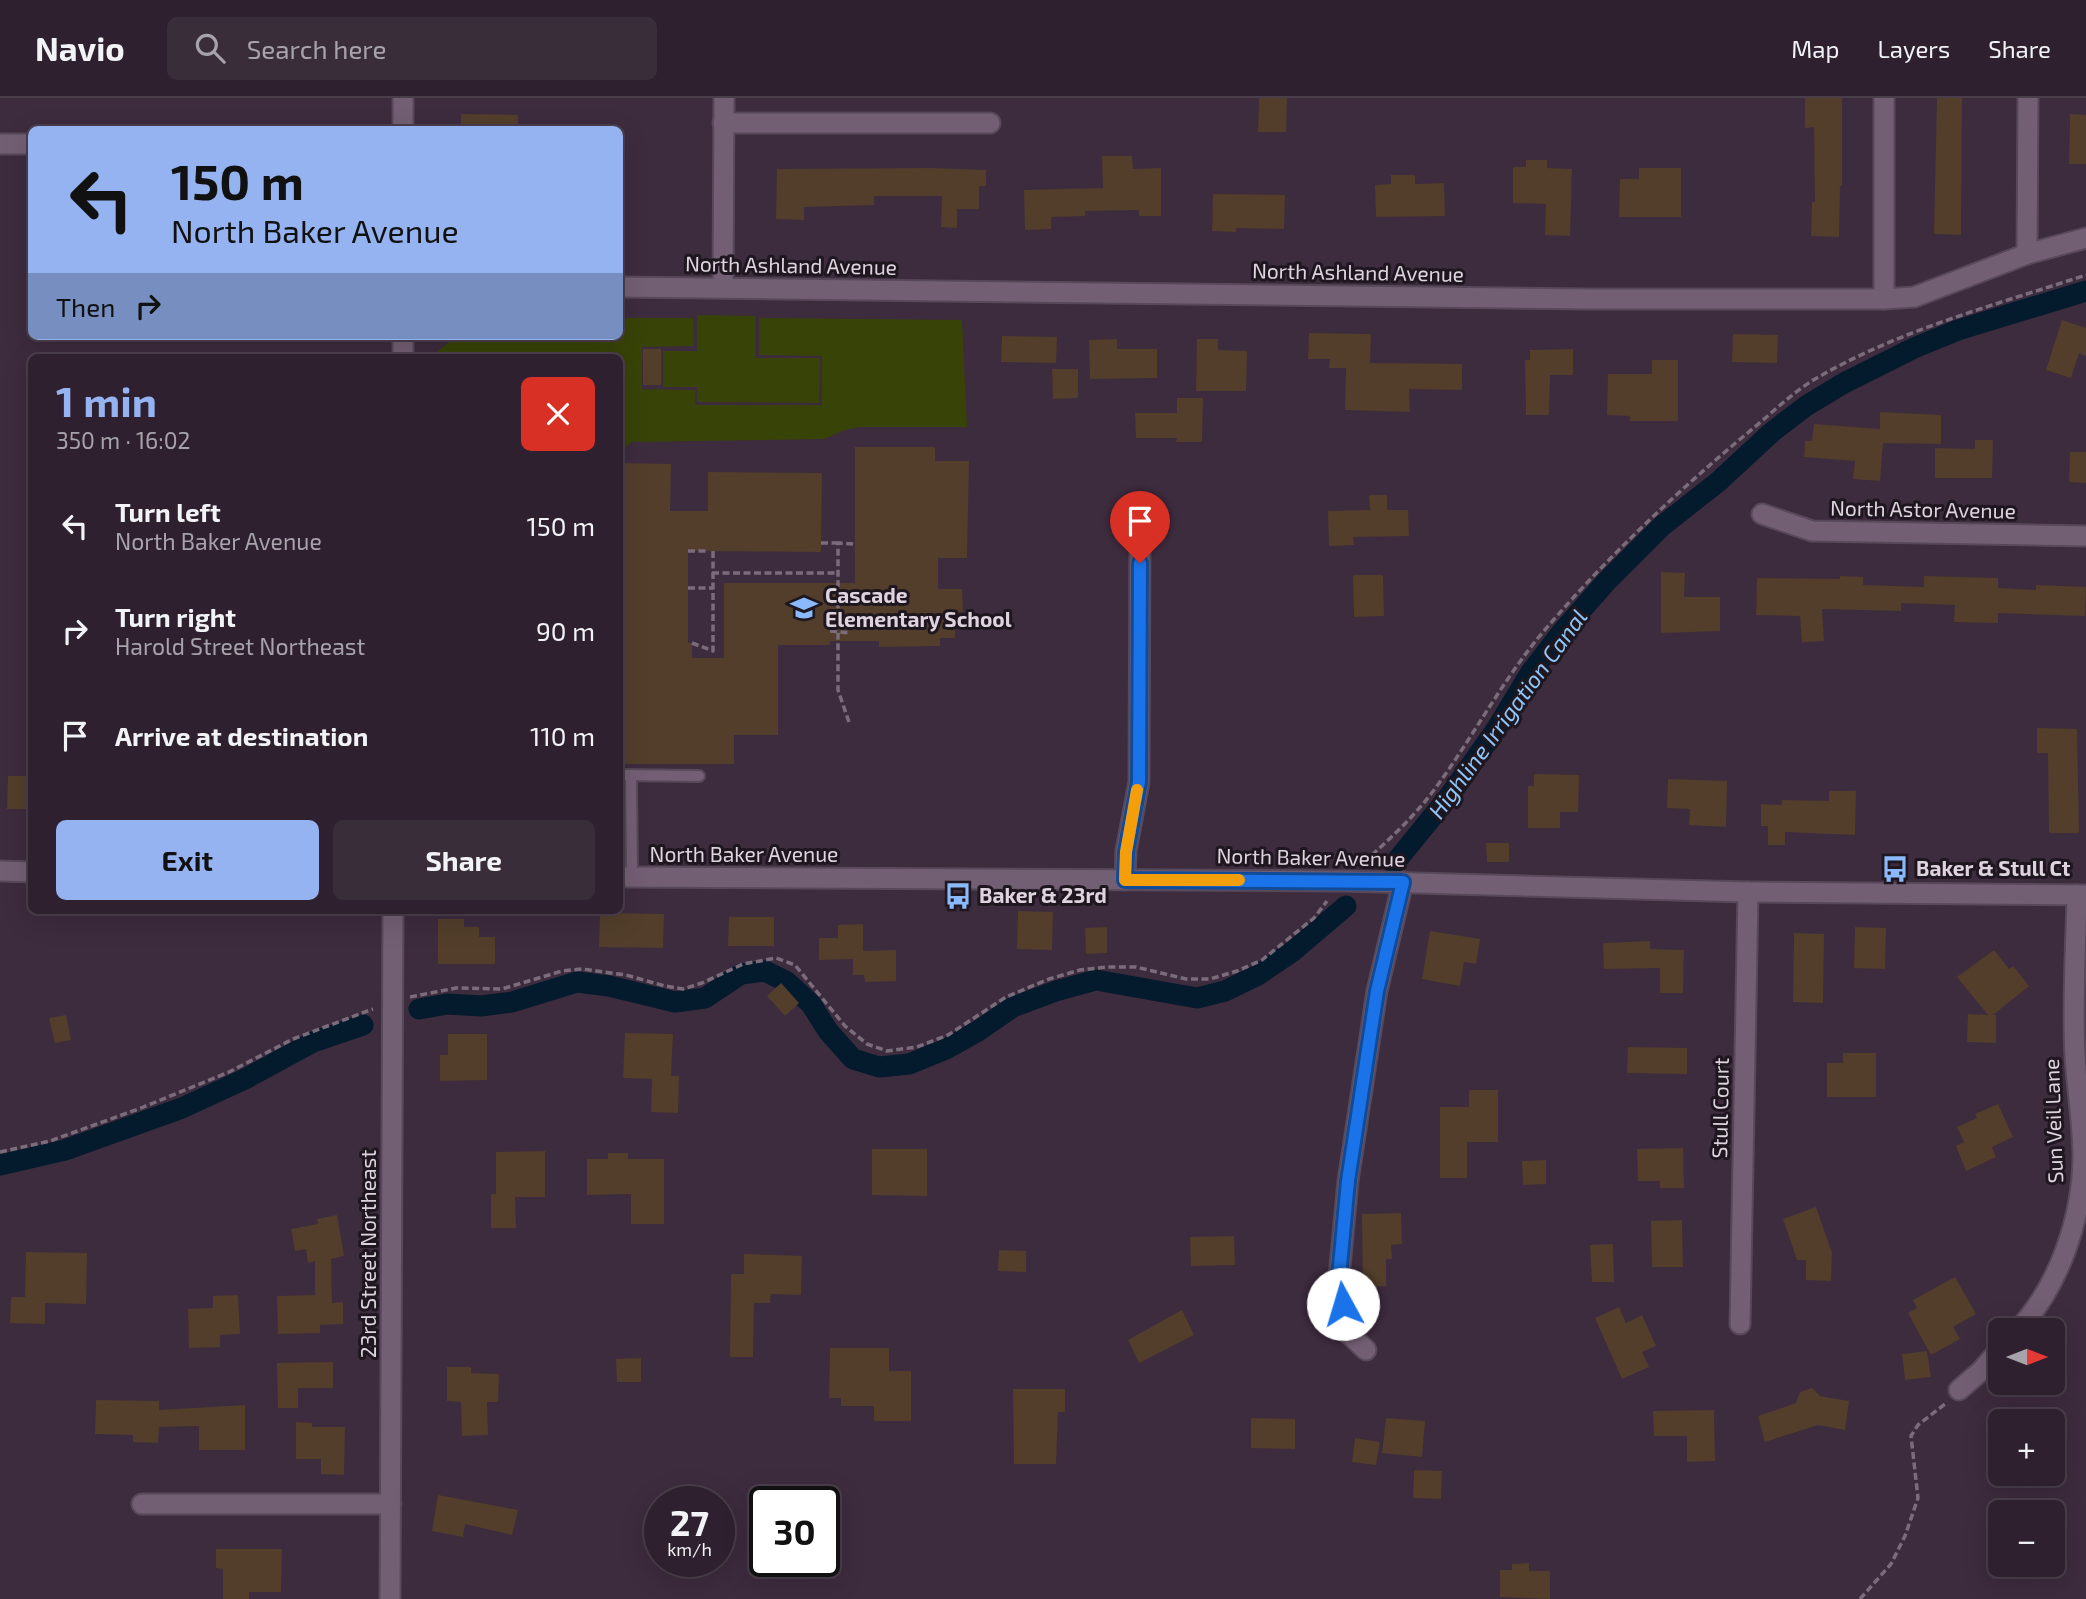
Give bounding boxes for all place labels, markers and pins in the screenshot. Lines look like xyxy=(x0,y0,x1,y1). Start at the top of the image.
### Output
pin xyxy=(1110,491,1170,563)
place label: Cascade Elementary School xyxy=(825,582,1012,632)
school or university icon: Cascade Elementary School xyxy=(789,593,819,623)
bus stop icon: Baker & Stull Ct xyxy=(1880,854,1910,884)
place label: Baker & Stull Ct xyxy=(1916,855,2071,880)
bus stop icon: Baker & 23rd xyxy=(943,881,973,911)
place label: Baker & 23rd xyxy=(979,882,1107,907)

